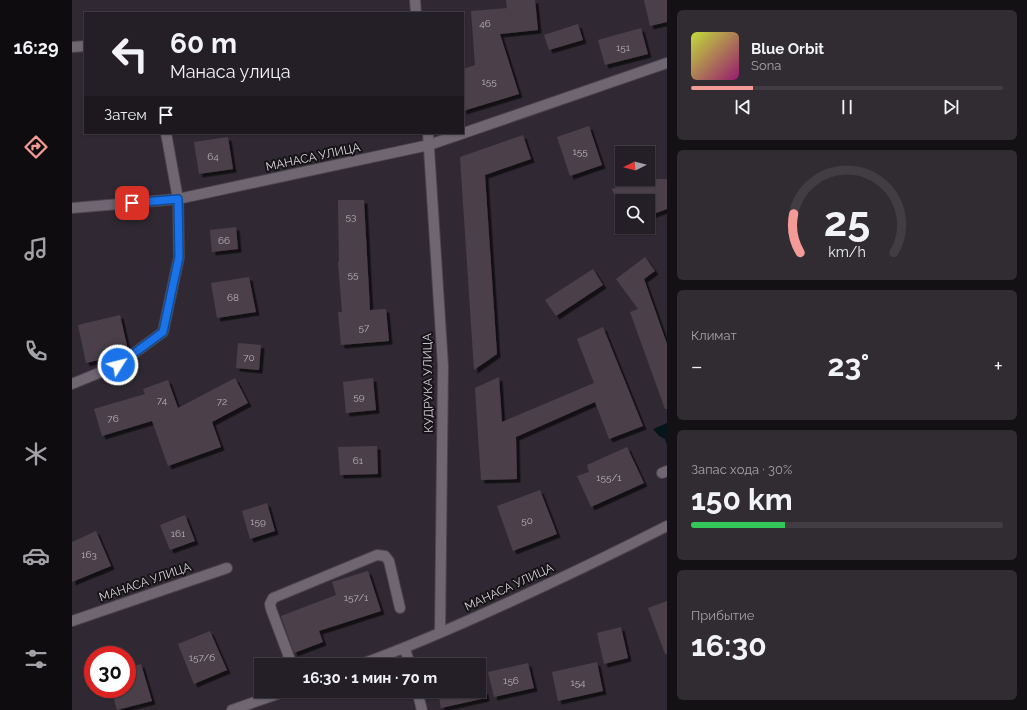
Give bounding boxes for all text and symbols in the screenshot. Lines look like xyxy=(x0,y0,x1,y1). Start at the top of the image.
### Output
house number: 46 xyxy=(479,18,491,29)
text: 60 m xyxy=(170,27,237,60)
icon: left xyxy=(104,28,156,80)
text: 16:29 xyxy=(13,37,59,58)
text: Blue Orbit xyxy=(751,40,824,58)
house number: 151 xyxy=(616,42,631,53)
text: Sona xyxy=(751,58,781,73)
text: Манаса улица xyxy=(170,61,291,82)
house number: 155 xyxy=(481,76,497,87)
icon: previous xyxy=(732,96,754,118)
icon: pause xyxy=(836,96,858,118)
icon: next xyxy=(940,96,962,118)
icon: arrive xyxy=(155,104,177,126)
text: Затем xyxy=(104,106,147,124)
icon: directions xyxy=(22,133,50,161)
street label: МАНАСА УЛИЦА xyxy=(264,140,362,174)
house number: 155 xyxy=(572,146,588,157)
north arrow xyxy=(615,146,655,186)
map controls xyxy=(615,146,655,234)
house number: 64 xyxy=(207,151,219,162)
pin xyxy=(115,186,149,220)
icon: arrive xyxy=(121,192,143,214)
button: search xyxy=(615,194,655,234)
text: 25 xyxy=(824,197,870,246)
house number: 53 xyxy=(346,211,356,222)
icon: music xyxy=(22,235,50,263)
house number: 66 xyxy=(218,235,230,246)
text: km/h xyxy=(828,244,866,260)
house number: 55 xyxy=(348,269,359,280)
house number: 68 xyxy=(227,292,239,303)
house number: 57 xyxy=(359,322,370,333)
text: Климат xyxy=(691,328,737,343)
street label: КУДРУКА УЛИЦА xyxy=(420,333,436,433)
icon: phone xyxy=(22,337,50,365)
position arrow xyxy=(97,344,139,386)
text: 23° xyxy=(827,348,869,383)
house number: 70 xyxy=(243,352,255,363)
text: − xyxy=(691,353,703,379)
text: + xyxy=(994,353,1003,379)
house number: 59 xyxy=(353,391,365,402)
house number: 74 xyxy=(157,395,168,406)
house number: 72 xyxy=(217,396,227,407)
house number: 76 xyxy=(107,413,119,424)
icon: climate xyxy=(22,440,50,468)
house number: 61 xyxy=(353,455,364,466)
text: Запас хода · 30% xyxy=(691,462,792,477)
house number: 155/1 xyxy=(596,472,622,483)
text: 150 km xyxy=(691,482,793,517)
house number: 50 xyxy=(521,515,533,526)
house number: 159 xyxy=(250,516,266,527)
house number: 161 xyxy=(171,528,186,539)
icon: car xyxy=(22,542,50,570)
house number: 163 xyxy=(81,549,97,560)
street label: МАНАСА УЛИЦА xyxy=(97,560,193,604)
street label: МАНАСА УЛИЦА xyxy=(462,560,556,614)
house number: 157/1 xyxy=(344,592,369,603)
text: Прибытие xyxy=(691,608,754,623)
text: 16:30 xyxy=(691,628,767,663)
icon: filters xyxy=(22,645,50,673)
speed limit sign: 30 xyxy=(84,646,136,698)
house number: 157/б xyxy=(189,652,215,663)
text: 16:30 · 1 мин · 70 m xyxy=(303,669,437,687)
house number: 156 xyxy=(503,675,519,686)
house number: 154 xyxy=(570,677,586,688)

